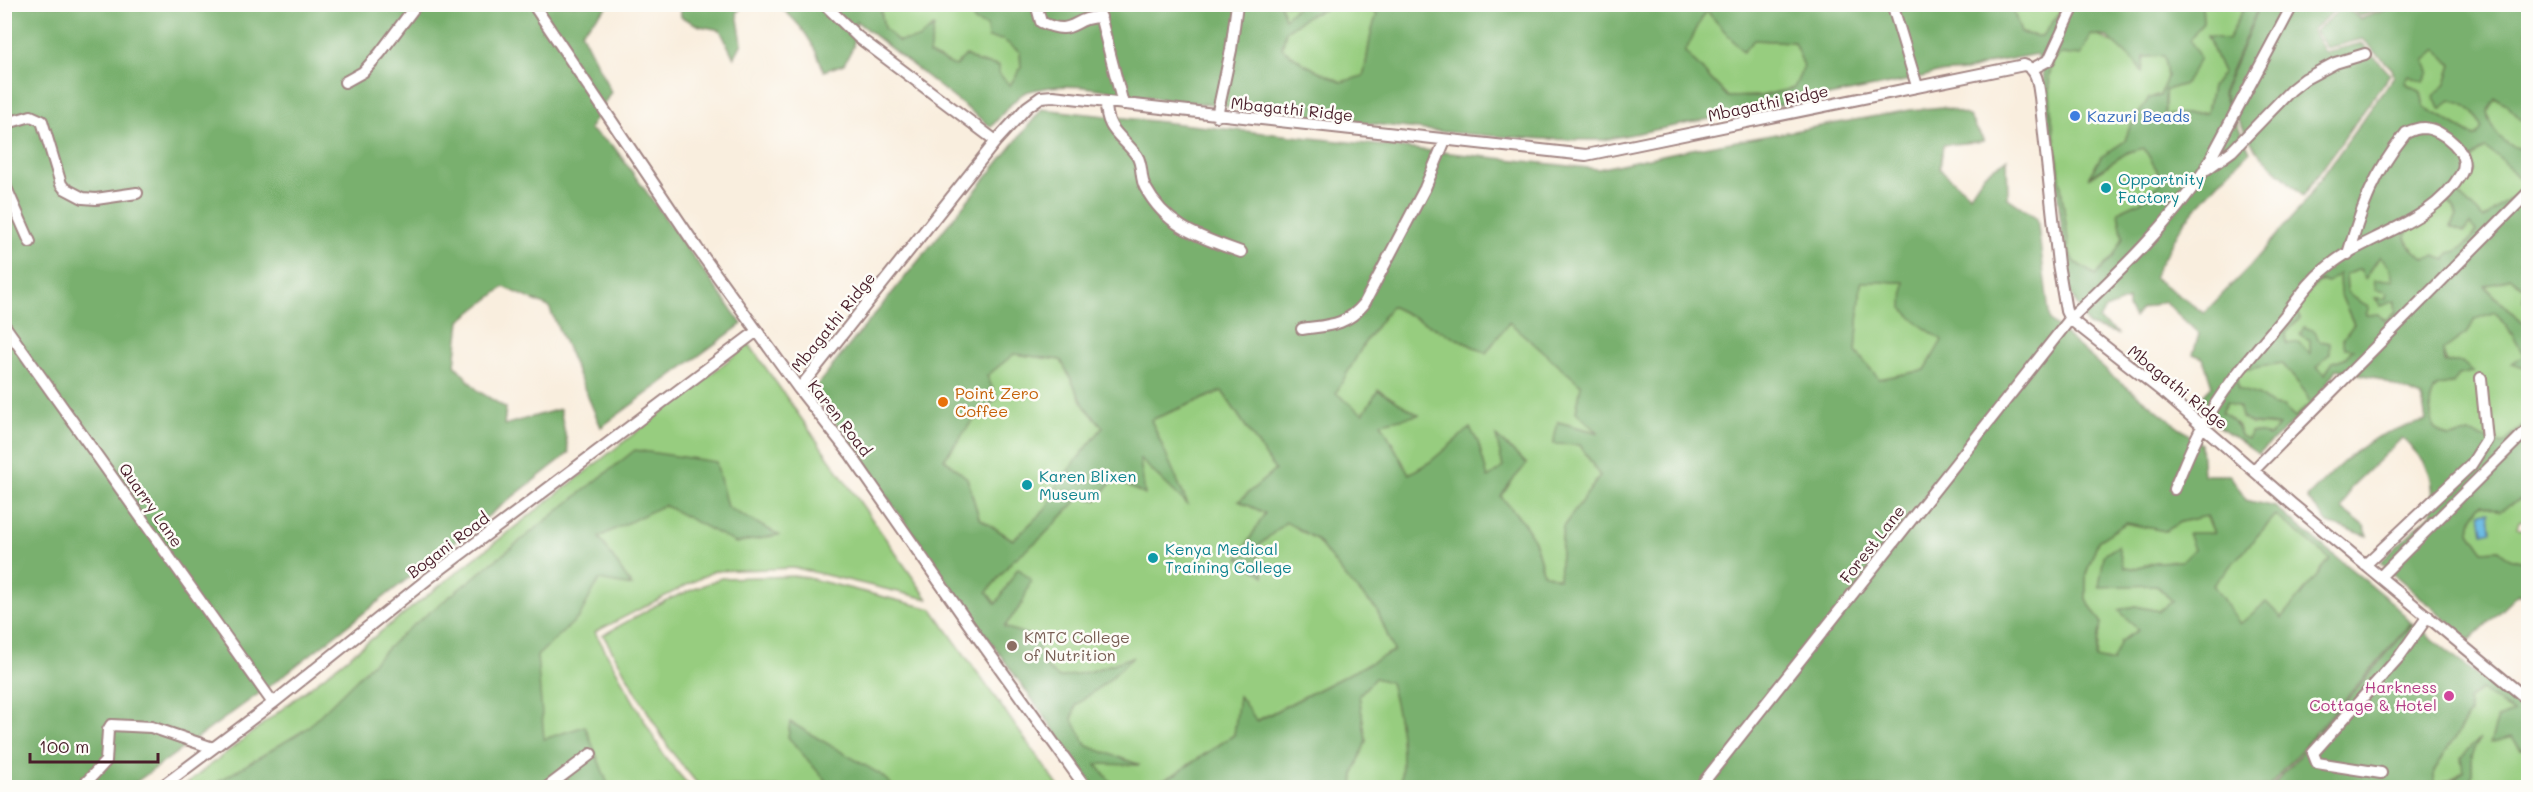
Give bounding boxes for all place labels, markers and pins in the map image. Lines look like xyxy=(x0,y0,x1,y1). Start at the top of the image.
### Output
place label: Kazuri Beads xyxy=(2087,105,2190,126)
marker: Kazuri Beads xyxy=(2068,109,2082,123)
place label: Opportnity Factory xyxy=(2118,168,2204,207)
marker: Opportnity Factory xyxy=(2099,181,2113,195)
place label: Point Zero Coffee xyxy=(955,382,1038,421)
marker: Point Zero Coffee xyxy=(936,395,950,409)
place label: Karen Blixen Museum xyxy=(1039,465,1136,504)
marker: Karen Blixen Museum xyxy=(1020,478,1034,492)
place label: Kenya Medical Training College xyxy=(1165,538,1292,577)
marker: Kenya Medical Training College xyxy=(1146,551,1160,565)
place label: KMTC College of Nutrition xyxy=(1024,626,1130,665)
marker: KMTC College of Nutrition xyxy=(1005,639,1019,653)
place label: Harkness Cottage & Hotel xyxy=(2309,676,2437,715)
marker: Harkness Cottage & Hotel xyxy=(2442,689,2456,703)

